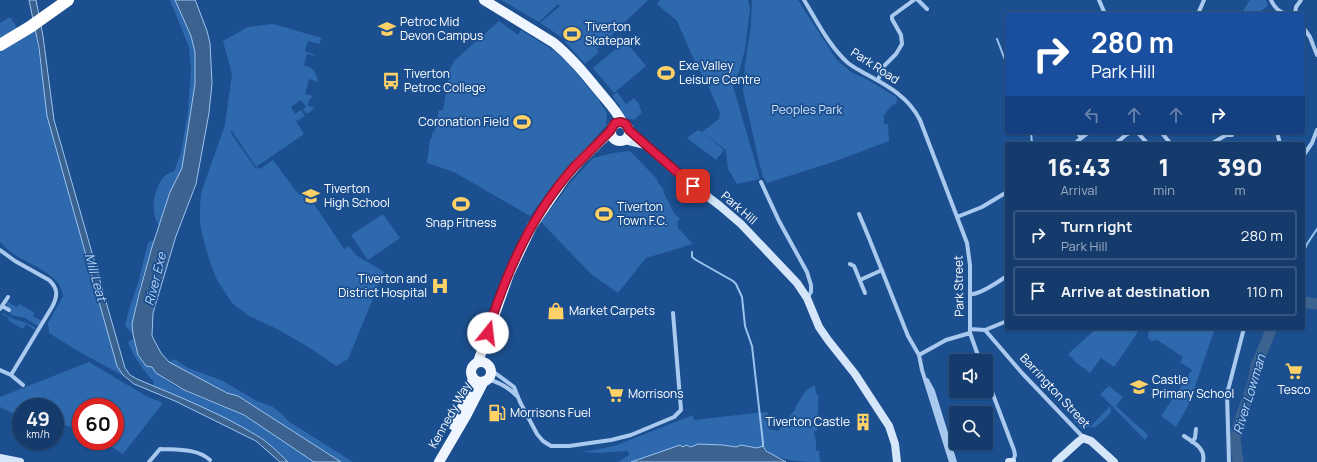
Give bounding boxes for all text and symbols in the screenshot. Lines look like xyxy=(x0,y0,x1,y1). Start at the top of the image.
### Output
place label: Petroc Mid Devon Campus xyxy=(400,13,483,44)
place label: Tiverton Skatepark xyxy=(585,18,642,49)
school or university icon: Petroc Mid Devon Campus xyxy=(377,19,397,39)
text: 280 m xyxy=(1091,23,1174,61)
sports icon: Tiverton Skatepark xyxy=(562,24,582,44)
icon: right xyxy=(1025,28,1077,80)
street label: Park Road xyxy=(848,44,903,88)
place label: Exe Valley Leisure Centre xyxy=(679,57,761,88)
text: Park Hill xyxy=(1091,59,1155,83)
sports icon: Exe Valley Leisure Centre xyxy=(656,63,676,83)
place label: Tiverton Petroc College xyxy=(404,65,486,96)
bus stop icon: Tiverton Petroc College xyxy=(381,71,401,91)
park label: Peoples Park xyxy=(772,101,843,118)
icon: left xyxy=(1081,104,1103,126)
icon: ahead xyxy=(1123,104,1145,126)
icon: ahead xyxy=(1165,104,1187,126)
icon: right xyxy=(1207,104,1229,126)
sports icon: Coronation Field xyxy=(512,112,532,132)
place label: Coronation Field xyxy=(418,113,509,130)
text: 16:43 xyxy=(1047,150,1111,183)
text: 1 xyxy=(1159,150,1169,183)
text: 390 xyxy=(1217,150,1263,183)
pin xyxy=(676,169,710,203)
icon: arrive xyxy=(682,175,704,197)
place label: Tiverton High School xyxy=(324,180,390,211)
text: Arrival xyxy=(1061,181,1098,199)
text: min xyxy=(1153,181,1175,199)
text: m xyxy=(1234,181,1245,199)
school or university icon: Tiverton High School xyxy=(301,186,321,206)
street label: Park Hill xyxy=(718,187,761,228)
sports icon: Snap Fitness xyxy=(451,194,471,214)
place label: Tiverton Town F.C. xyxy=(617,198,668,229)
sports icon: Tiverton Town F.C. xyxy=(594,204,614,224)
place label: Snap Fitness xyxy=(425,214,497,231)
text: Turn right xyxy=(1061,216,1132,237)
icon: right xyxy=(1027,224,1049,246)
text: 280 m xyxy=(1241,225,1283,246)
text: Park Hill xyxy=(1061,237,1108,255)
water label: River Exe xyxy=(140,249,171,307)
water label: Mill Leat xyxy=(81,251,112,305)
street label: Park Street xyxy=(949,255,968,317)
place label: Tiverton and District Hospital xyxy=(338,270,427,301)
hospital icon: Tiverton and District Hospital xyxy=(430,276,450,296)
icon: arrive xyxy=(1027,280,1049,302)
text: Arrive at destination xyxy=(1061,281,1210,302)
text: 110 m xyxy=(1246,281,1283,302)
shop icon: Market Carpets xyxy=(546,301,566,321)
place label: Market Carpets xyxy=(569,302,655,319)
position arrow xyxy=(467,312,509,354)
street label: Barrington Street xyxy=(1016,350,1094,432)
water label: River Lowman xyxy=(1228,351,1270,436)
map controls xyxy=(949,354,993,450)
button: sound xyxy=(949,354,993,398)
supermarket icon: Tesco xyxy=(1284,361,1304,381)
place label: Castle Primary School xyxy=(1152,371,1234,402)
school or university icon: Castle Primary School xyxy=(1129,377,1149,397)
street label: Kennedy Way xyxy=(424,378,475,451)
place label: Tesco xyxy=(1277,381,1311,398)
supermarket icon: Morrisons xyxy=(605,384,625,404)
place label: Morrisons xyxy=(628,385,683,402)
speed limit sign: 60 xyxy=(72,398,124,450)
fuel station icon: Morrisons Fuel xyxy=(487,403,507,423)
place label: Morrisons Fuel xyxy=(510,404,591,421)
text: 49 xyxy=(26,405,50,432)
button: search xyxy=(949,406,993,450)
building icon: Tiverton Castle xyxy=(853,412,873,432)
place label: Tiverton Castle xyxy=(765,413,850,430)
text: km/h xyxy=(26,427,50,441)

